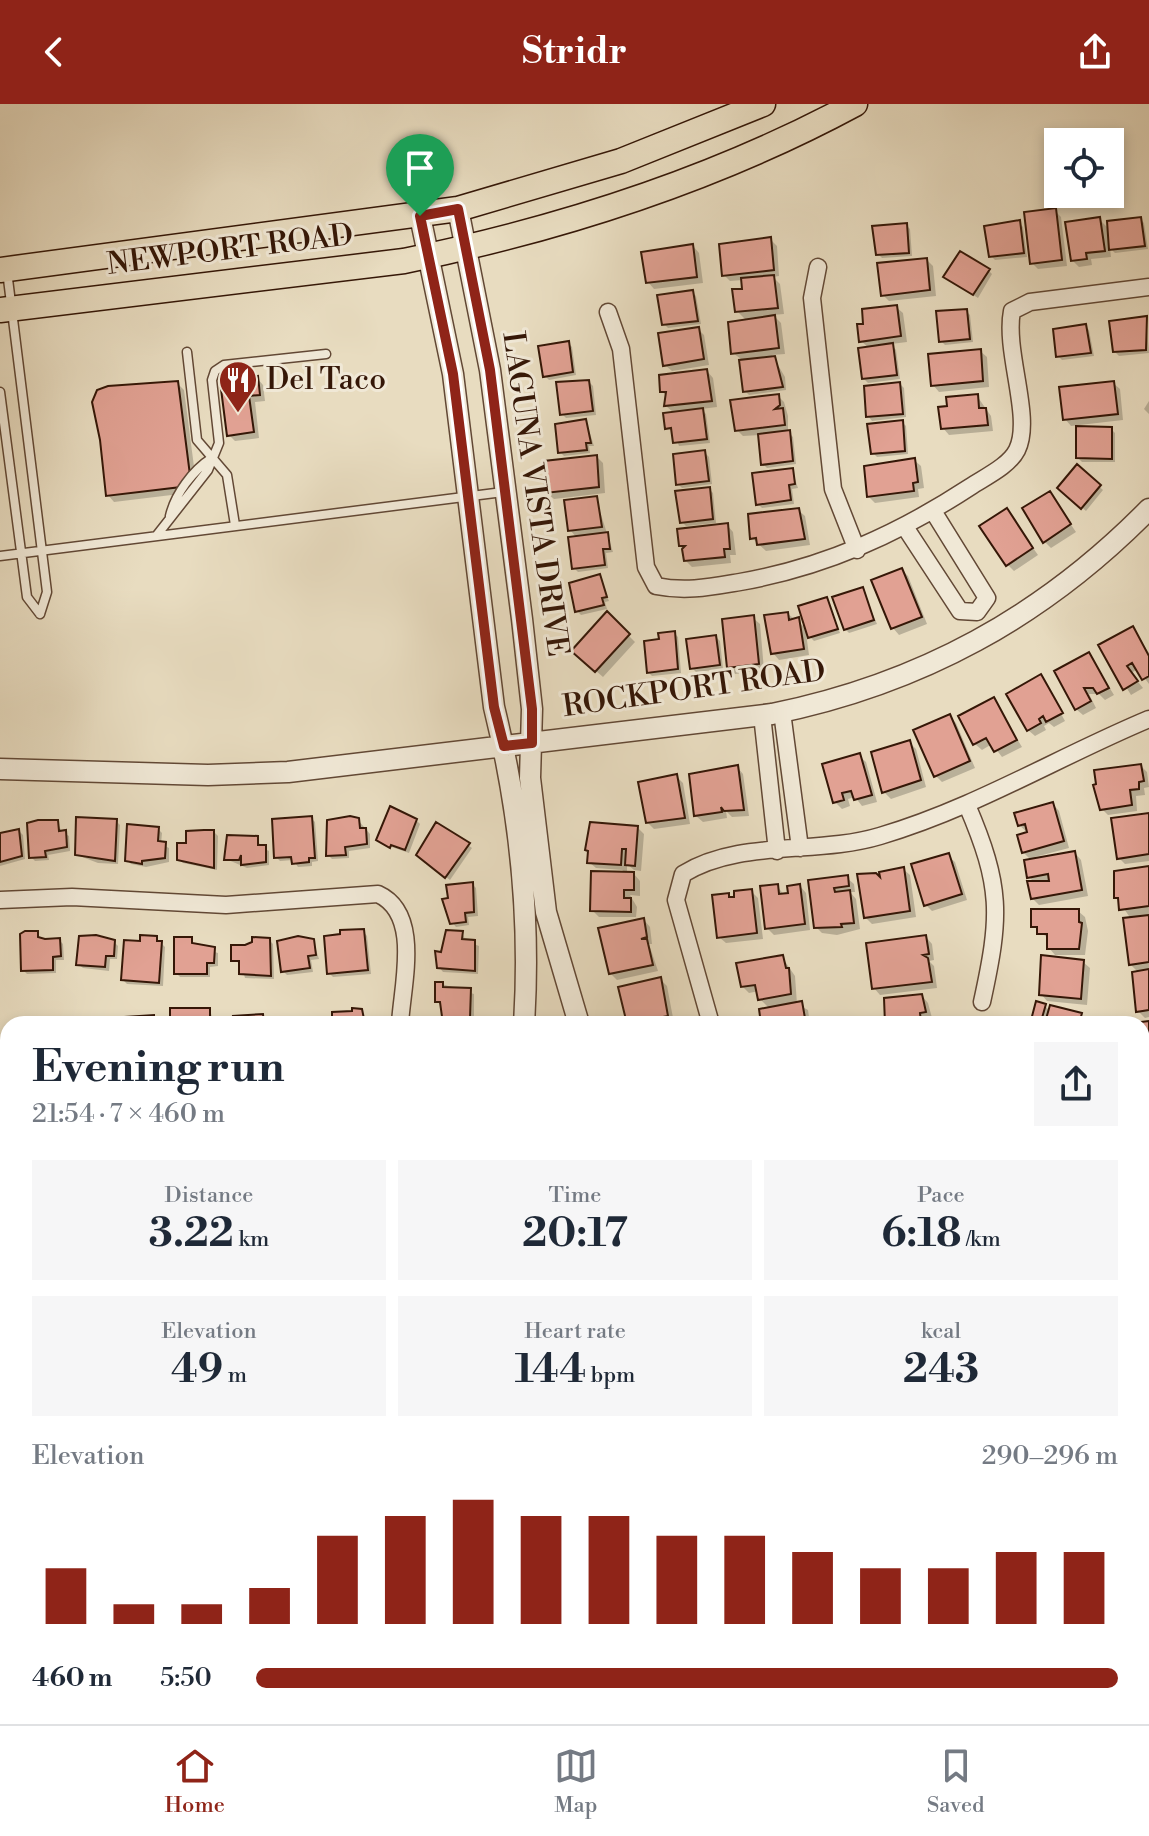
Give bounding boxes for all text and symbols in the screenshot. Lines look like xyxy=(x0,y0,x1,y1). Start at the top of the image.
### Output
icon: back xyxy=(32,30,76,74)
text: Stridr xyxy=(522,30,627,75)
icon: share xyxy=(1073,30,1117,74)
map controls xyxy=(1044,128,1124,208)
button: locate xyxy=(1044,128,1124,208)
pin xyxy=(386,134,454,216)
icon: arrive xyxy=(398,146,442,190)
street label: NEWPORT ROAD xyxy=(105,216,355,284)
street label: LAGUNA VISTA DRIVE xyxy=(493,329,577,659)
restaurant icon: Del Taco xyxy=(217,359,259,414)
place label: Del Taco xyxy=(266,361,386,399)
street label: ROCKPORT ROAD xyxy=(560,652,828,726)
text: Evening run xyxy=(32,1040,285,1095)
button: share xyxy=(1034,1042,1118,1126)
text: 21:54 · 7 × 460 m xyxy=(32,1098,225,1130)
text: Distance xyxy=(165,1182,253,1209)
text: Time xyxy=(549,1182,601,1209)
text: Pace xyxy=(917,1182,965,1209)
text: 3.22 xyxy=(149,1209,234,1259)
text: 20:17 xyxy=(522,1209,628,1259)
text: 6:18 xyxy=(881,1209,961,1259)
text: km xyxy=(234,1226,269,1253)
text: /km xyxy=(961,1226,1001,1253)
text: Elevation xyxy=(161,1318,257,1345)
text: Heart rate xyxy=(524,1318,626,1345)
text: kcal xyxy=(921,1318,961,1345)
text: 49 xyxy=(171,1345,223,1395)
text: 144 xyxy=(515,1345,586,1395)
text: 243 xyxy=(903,1345,979,1395)
text: m xyxy=(223,1362,247,1389)
text: bpm xyxy=(586,1362,635,1389)
text: Elevation xyxy=(32,1440,145,1472)
text: 290–296 m xyxy=(982,1440,1118,1472)
text: 460 m xyxy=(32,1662,113,1694)
text: 5:50 xyxy=(160,1662,212,1694)
tab: Home xyxy=(164,1744,225,1819)
tab: Map xyxy=(554,1744,598,1819)
tab: Saved xyxy=(927,1744,985,1819)

